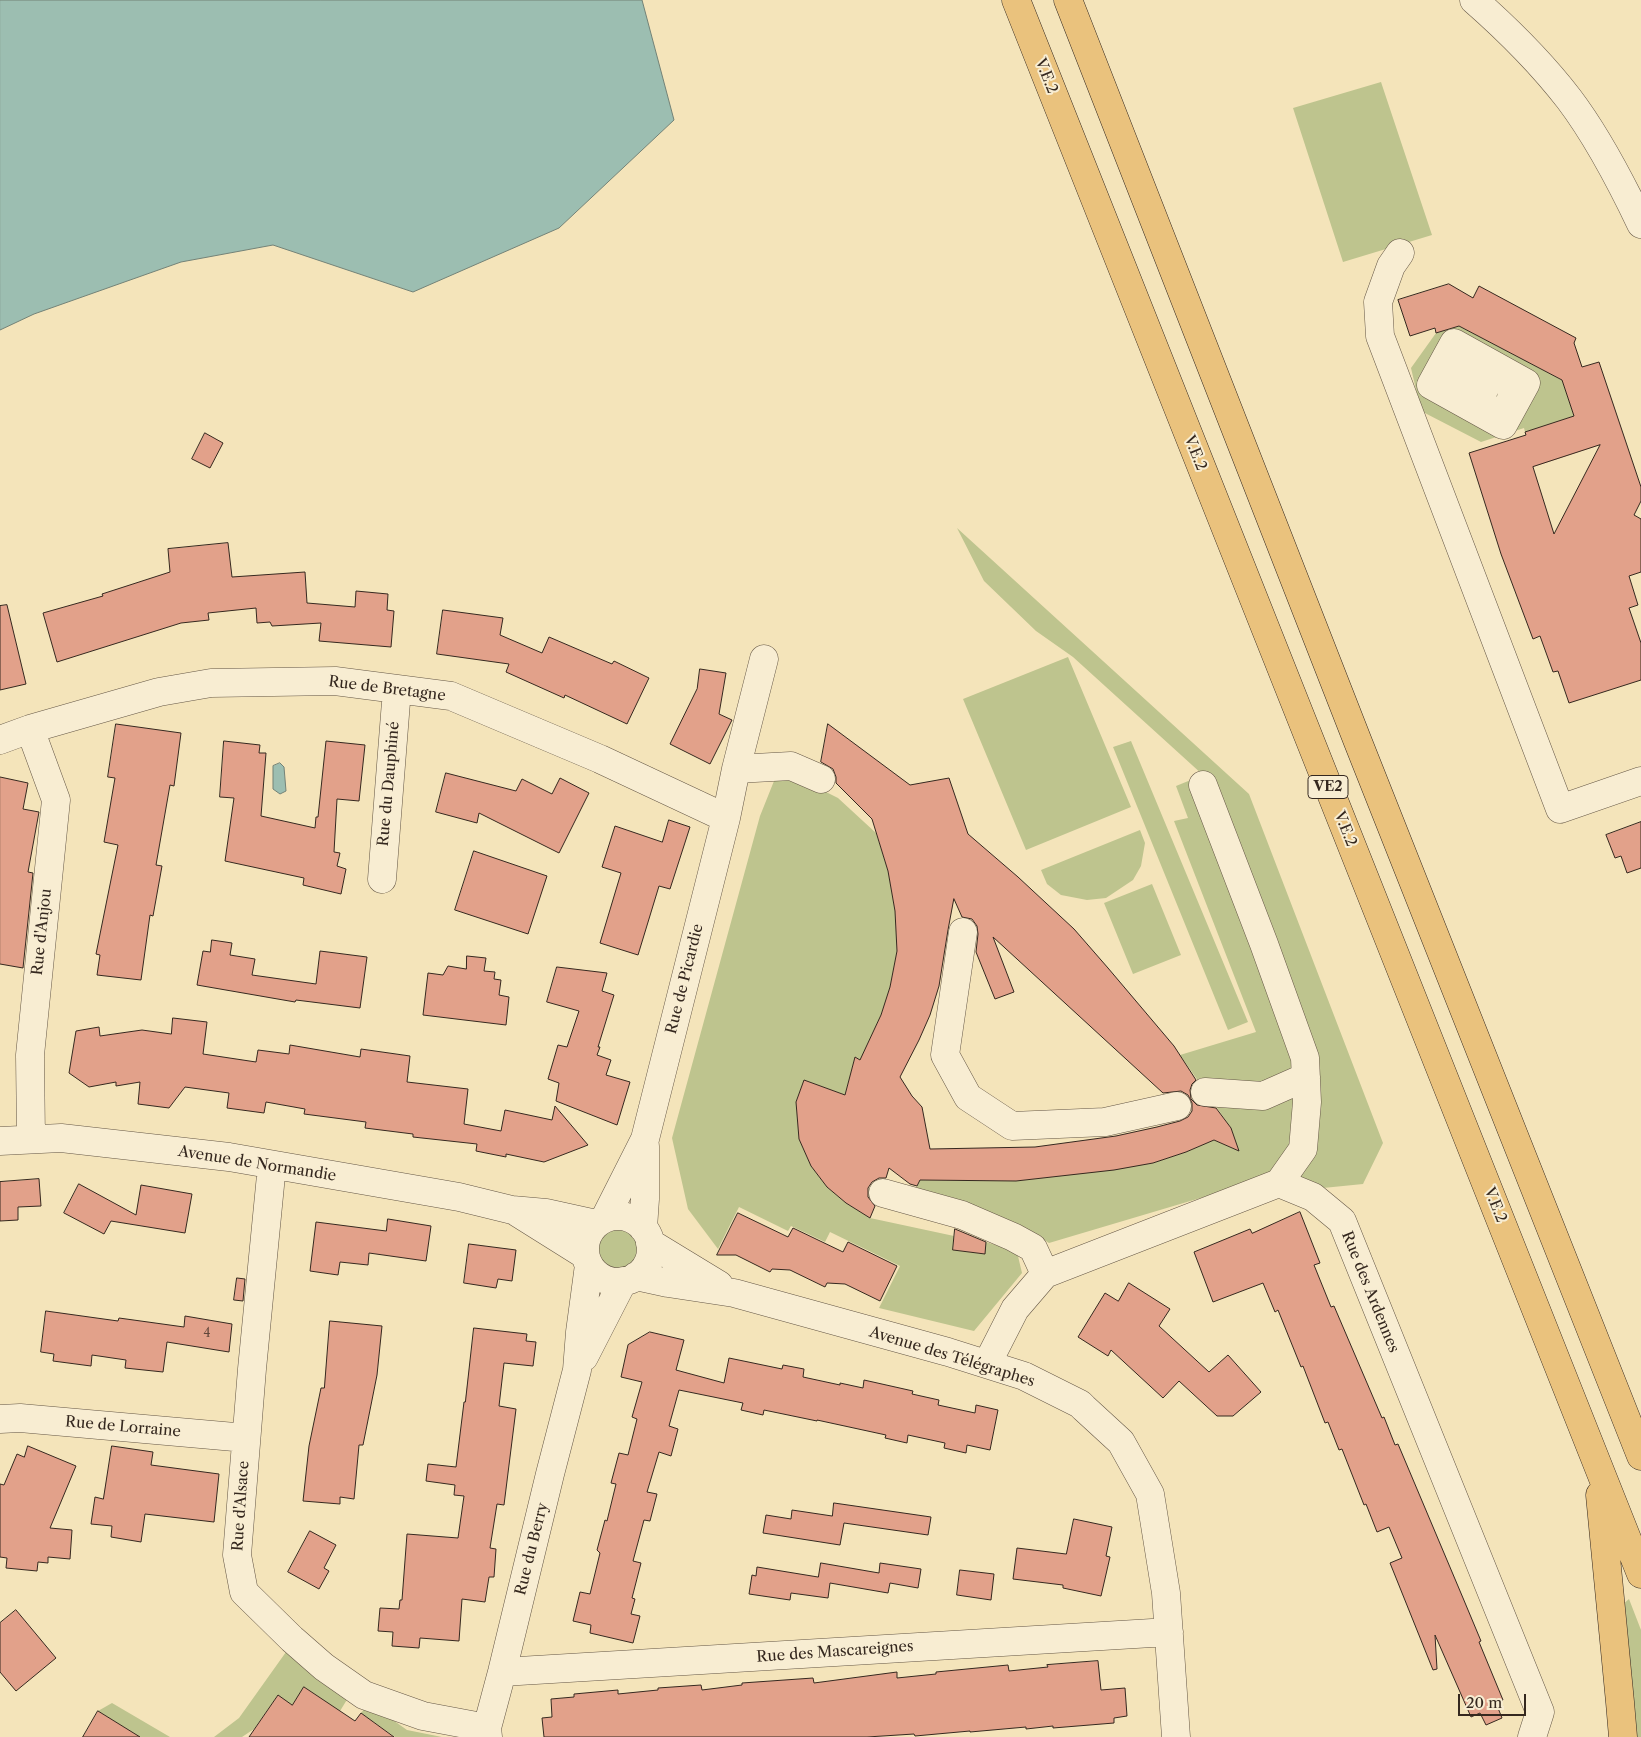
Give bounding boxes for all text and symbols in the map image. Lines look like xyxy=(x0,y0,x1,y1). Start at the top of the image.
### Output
street label: V.E.2 xyxy=(1031,56,1061,96)
street label: V.E.2 xyxy=(1180,433,1210,473)
street label: Rue de Bretagne xyxy=(327,673,447,705)
street label: Rue du Dauphiné xyxy=(375,721,403,847)
road number: VE2 xyxy=(1308,776,1348,799)
street label: V.E.2 xyxy=(1330,809,1360,849)
street label: Rue d'Anjou xyxy=(28,888,56,976)
street label: Rue de Picardie xyxy=(663,922,707,1036)
street label: Avenue de Normandie xyxy=(177,1143,337,1185)
street label: V.E.2 xyxy=(1480,1185,1510,1225)
street label: Rue des Ardennes xyxy=(1337,1229,1403,1355)
street label: Avenue des Télégraphes xyxy=(867,1323,1037,1391)
house number: 4 xyxy=(204,1327,210,1341)
street label: Rue de Lorraine xyxy=(64,1413,182,1441)
street label: Rue d'Alsace xyxy=(229,1460,253,1552)
street label: Rue du Berry xyxy=(512,1501,552,1597)
street label: Rue des Mascareignes xyxy=(756,1638,914,1666)
scale bar xyxy=(1461,1684,1528,1716)
text: 20 m xyxy=(1466,1693,1502,1712)

